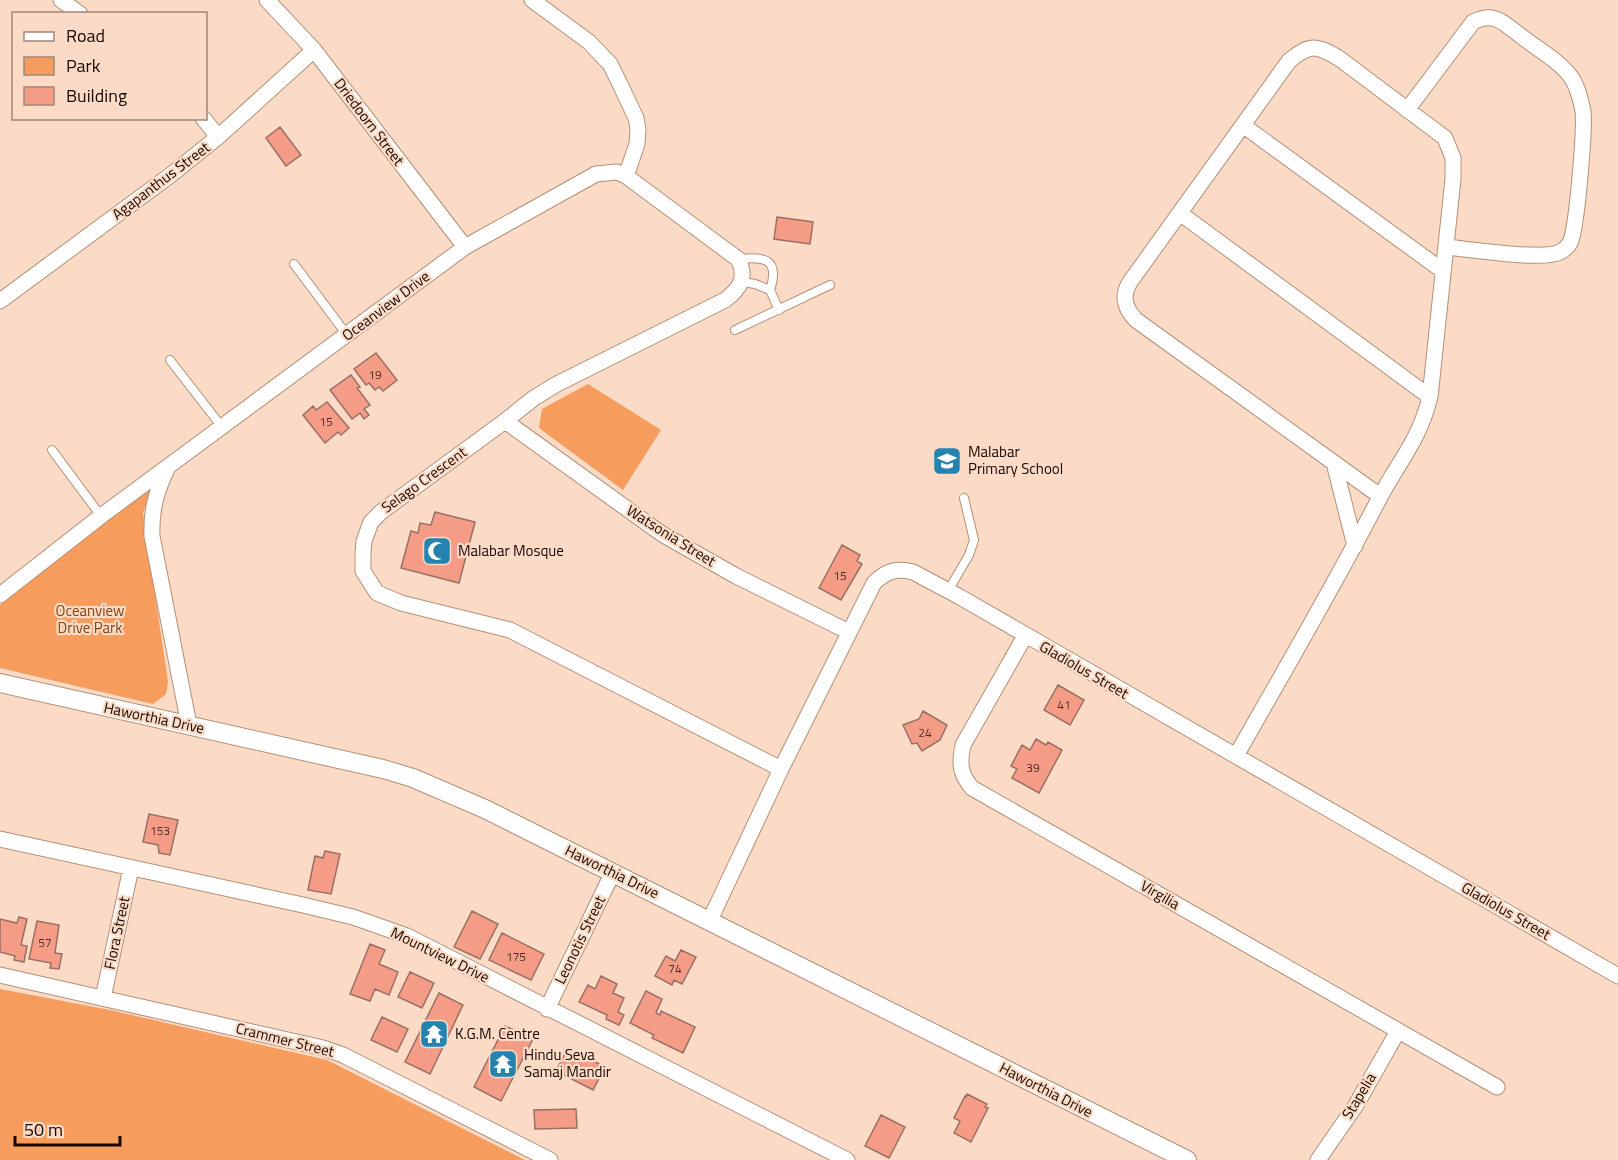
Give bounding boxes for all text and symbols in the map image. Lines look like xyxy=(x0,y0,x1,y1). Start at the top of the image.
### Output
legend xyxy=(12,12,207,120)
text: Road xyxy=(66,22,105,49)
text: Park xyxy=(66,52,101,79)
street label: Driedoorn Street xyxy=(329,73,411,171)
text: Building xyxy=(66,82,127,109)
street label: Agapanthus Street xyxy=(107,136,215,225)
street label: Oceanview Drive xyxy=(337,265,435,346)
house number: 19 xyxy=(368,365,382,384)
house number: 15 xyxy=(319,412,333,431)
street label: Selago Crescent xyxy=(376,440,472,518)
place label: Malabar Primary School xyxy=(968,440,1063,480)
school or university icon: Malabar Primary School xyxy=(931,445,963,477)
street label: Watsonia Street xyxy=(622,499,721,573)
mosque icon: Malabar Mosque xyxy=(421,535,453,567)
place label: Malabar Mosque xyxy=(458,539,564,562)
house number: 15 xyxy=(833,566,847,585)
park label: Oceanview Drive Park xyxy=(56,599,124,639)
street label: Gladiolus Street xyxy=(1035,635,1134,705)
house number: 41 xyxy=(1057,695,1071,714)
street label: Haworthia Drive xyxy=(102,696,207,739)
house number: 24 xyxy=(918,723,932,742)
house number: 39 xyxy=(1026,758,1040,777)
house number: 153 xyxy=(150,821,170,840)
street label: Haworthia Drive xyxy=(561,839,663,904)
street label: Virgilia xyxy=(1136,874,1185,915)
street label: Gladiolus Street xyxy=(1457,876,1556,946)
street label: Leonotis Street xyxy=(548,891,611,988)
street label: Flora Street xyxy=(98,894,136,971)
street label: Mountview Drive xyxy=(387,921,493,988)
house number: 57 xyxy=(38,933,52,952)
house number: 175 xyxy=(506,947,526,966)
house number: 74 xyxy=(668,959,682,978)
street label: Crammer Street xyxy=(234,1016,337,1063)
temple icon: K.G.M. Centre xyxy=(418,1018,450,1050)
place label: K.G.M. Centre xyxy=(455,1022,540,1045)
place label: Hindu Seva Samaj Mandir xyxy=(524,1043,611,1083)
temple icon: Hindu Seva Samaj Mandir xyxy=(487,1048,519,1080)
street label: Haworthia Drive xyxy=(995,1056,1097,1123)
street label: Stapelia xyxy=(1336,1068,1382,1123)
scale bar xyxy=(15,1109,120,1147)
text: 50 m xyxy=(24,1116,63,1143)

